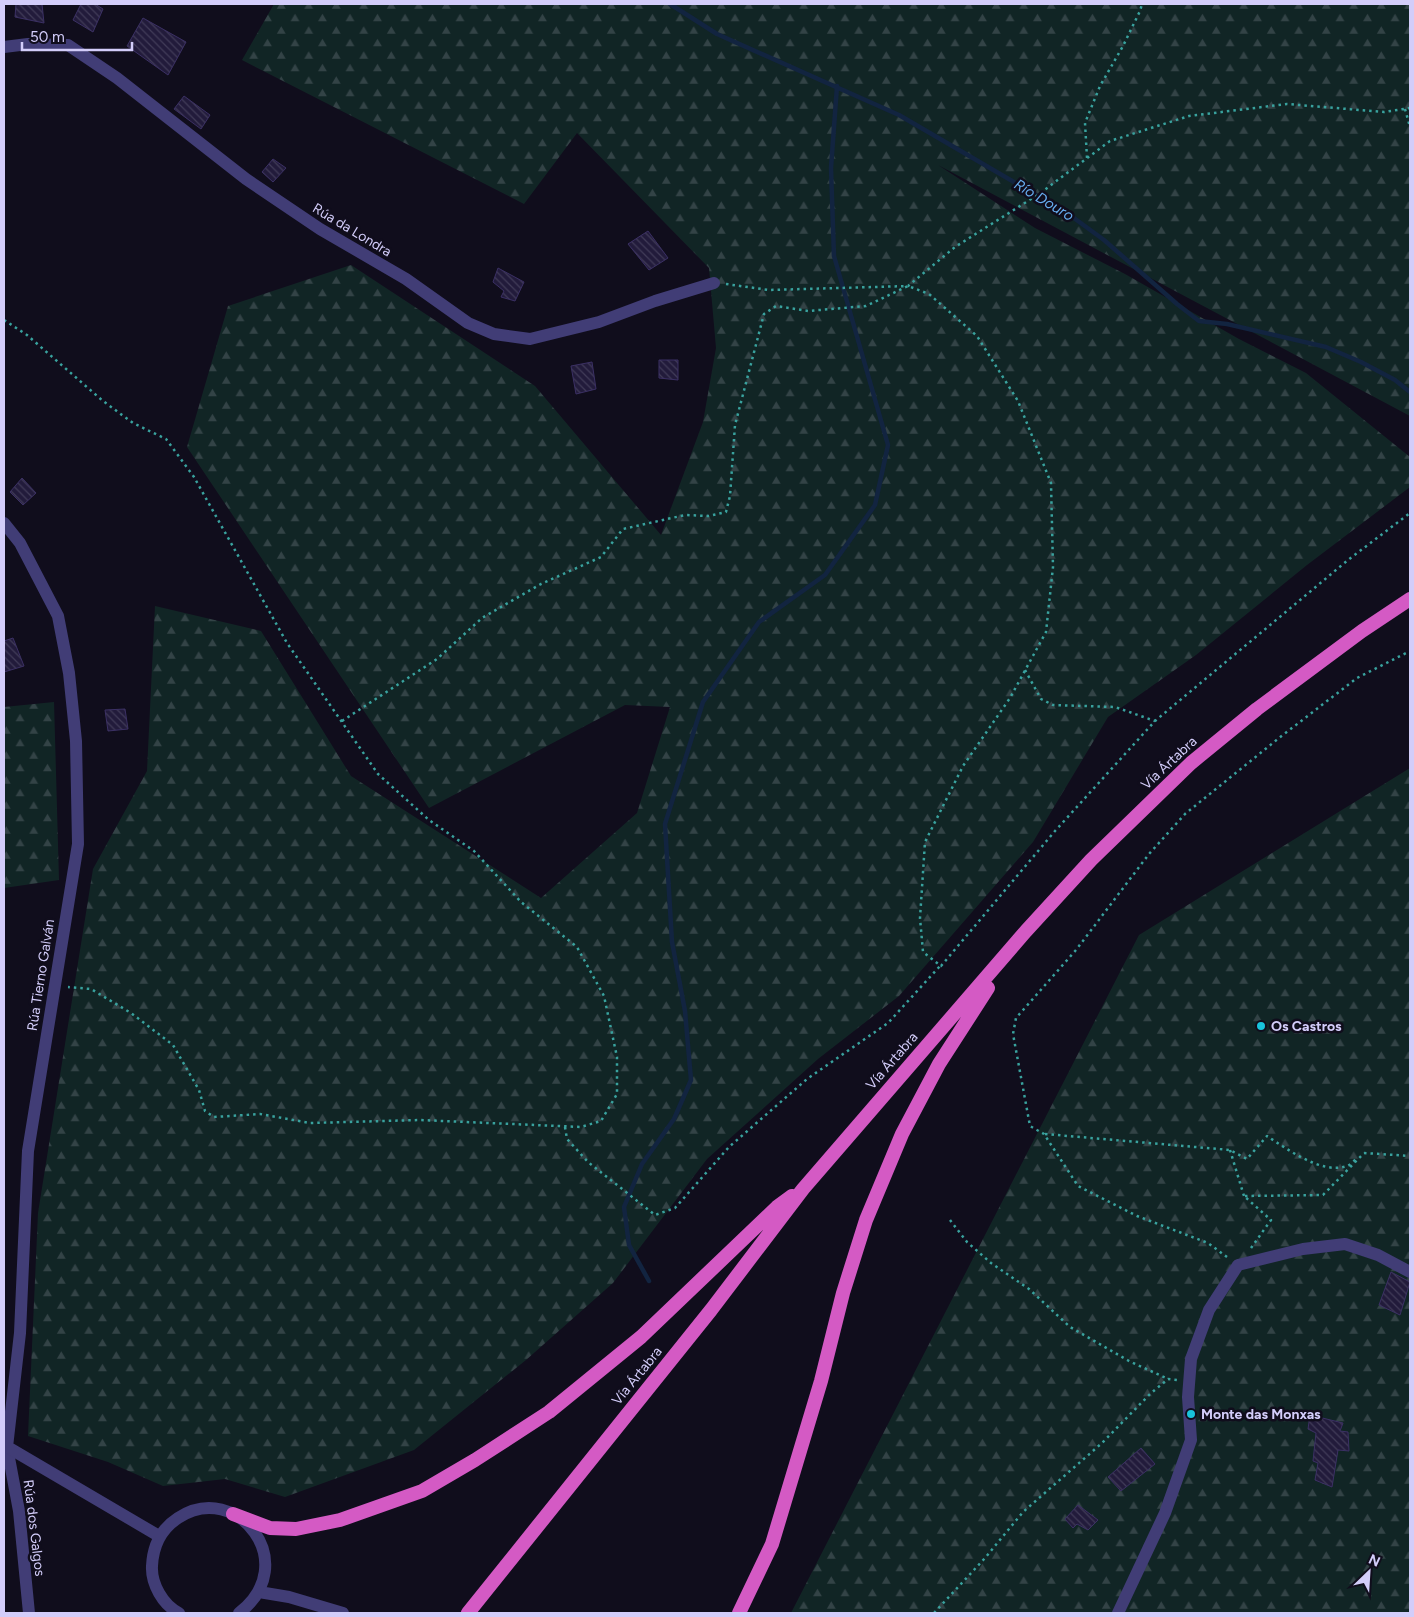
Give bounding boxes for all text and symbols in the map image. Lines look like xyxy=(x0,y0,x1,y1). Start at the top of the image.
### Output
scale bar xyxy=(22,20,132,52)
text: 50 m xyxy=(30,28,65,46)
water label: Río Douro xyxy=(1011,175,1077,225)
street label: Rúa da Londra xyxy=(309,200,395,260)
street label: Vía Ártabra xyxy=(1138,733,1200,793)
street label: Rúa Tierno Galván xyxy=(24,918,58,1032)
place label: Os Castros xyxy=(1271,1018,1342,1035)
marker: Os Castros xyxy=(1255,1020,1267,1032)
street label: Vía Ártabra xyxy=(863,1029,921,1093)
street label: Vía Ártabra xyxy=(608,1343,666,1409)
place label: Monte das Monxas xyxy=(1201,1406,1321,1423)
marker: Monte das Monxas xyxy=(1185,1408,1197,1420)
street label: Rúa dos Galgos xyxy=(20,1479,48,1577)
north arrow xyxy=(1344,1547,1394,1597)
text: N xyxy=(1366,1551,1383,1571)

